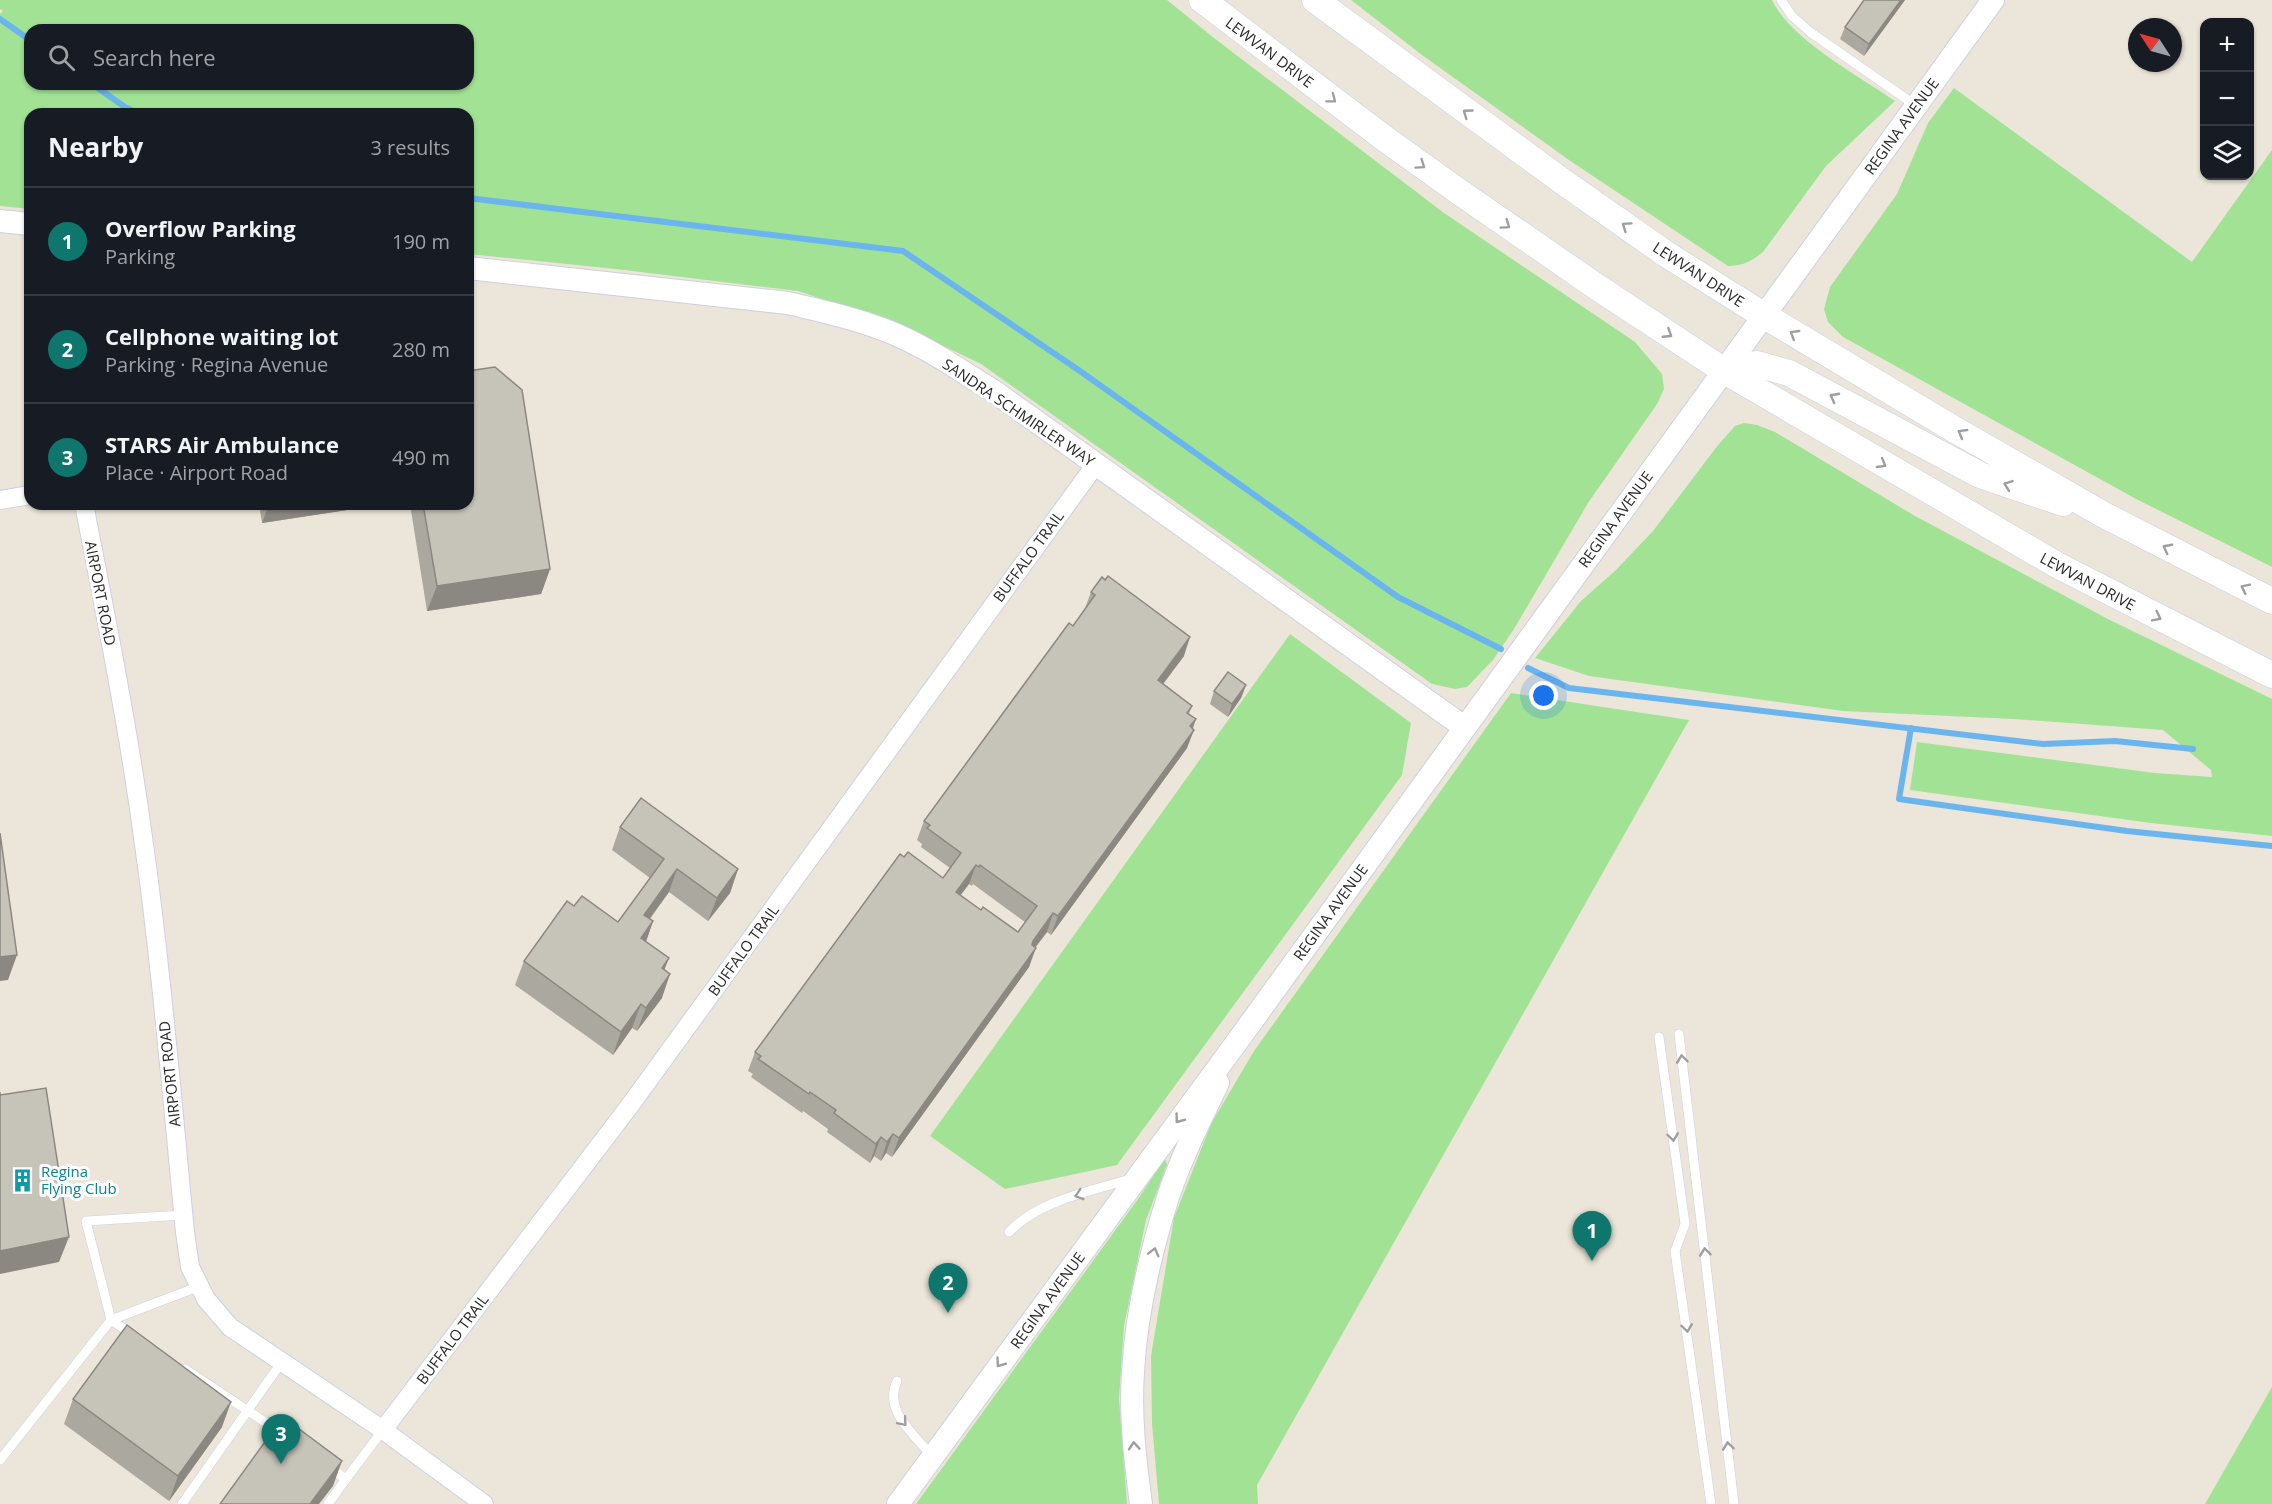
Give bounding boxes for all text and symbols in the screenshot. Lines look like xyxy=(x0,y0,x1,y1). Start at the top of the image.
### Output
street label: LEWVAN DRIVE xyxy=(1222,12,1318,92)
north arrow xyxy=(2128,18,2182,72)
map controls xyxy=(2200,18,2254,180)
button: + xyxy=(2200,18,2254,72)
search box xyxy=(24,24,474,90)
icon: search xyxy=(45,41,78,74)
text: Search here xyxy=(93,42,216,72)
button: − xyxy=(2200,72,2254,126)
street label: REGINA AVENUE xyxy=(1859,74,1943,178)
one-way arrow xyxy=(1326,92,1337,103)
one-way arrow xyxy=(1463,109,1474,120)
button: layers xyxy=(2200,126,2254,180)
text: Nearby xyxy=(48,129,143,165)
text: 3 results xyxy=(370,134,450,161)
one-way arrow xyxy=(1414,158,1425,169)
text: Overflow Parking xyxy=(105,213,296,243)
one-way arrow xyxy=(1500,218,1511,229)
one-way arrow xyxy=(1622,222,1633,233)
text: 1 xyxy=(62,228,73,255)
text: 190 m xyxy=(392,228,450,255)
street label: LEWVAN DRIVE xyxy=(1649,237,1749,311)
text: Parking xyxy=(105,243,175,270)
text: Cellphone waiting lot xyxy=(105,321,338,351)
one-way arrow xyxy=(1661,327,1672,338)
one-way arrow xyxy=(1790,329,1800,341)
text: 2 xyxy=(62,336,73,363)
text: 280 m xyxy=(392,336,450,363)
text: Parking · Regina Avenue xyxy=(105,351,328,378)
street label: SANDRA SCHMIRLER WAY xyxy=(939,354,1099,471)
one-way arrow xyxy=(1830,393,1840,404)
text: STARS Air Ambulance xyxy=(105,429,339,459)
one-way arrow xyxy=(1958,429,1968,441)
text: 3 xyxy=(62,444,73,471)
text: 490 m xyxy=(392,444,450,471)
one-way arrow xyxy=(1875,457,1886,468)
text: Place · Airport Road xyxy=(105,459,288,486)
street label: REGINA AVENUE xyxy=(1573,467,1657,571)
one-way arrow xyxy=(2003,480,2014,492)
street label: BUFFALO TRAIL xyxy=(988,506,1068,606)
street label: AIRPORT ROAD xyxy=(81,539,121,647)
one-way arrow xyxy=(2163,544,2173,555)
street label: LEWVAN DRIVE xyxy=(2037,547,2139,615)
one-way arrow xyxy=(2241,584,2252,596)
one-way arrow xyxy=(2151,610,2162,621)
your location xyxy=(1529,681,1558,710)
street label: REGINA AVENUE xyxy=(1288,860,1372,964)
street label: BUFFALO TRAIL xyxy=(703,900,783,1000)
street label: AIRPORT ROAD xyxy=(153,1020,185,1128)
one-way arrow xyxy=(1676,1054,1689,1063)
one-way arrow xyxy=(1175,1113,1186,1124)
one-way arrow xyxy=(1666,1132,1678,1141)
place label: Regina Flying Club xyxy=(41,1161,117,1198)
building icon: Regina Flying Club xyxy=(10,1167,36,1193)
one-way arrow xyxy=(1074,1188,1085,1200)
pin: 1 xyxy=(1572,1212,1612,1261)
one-way arrow xyxy=(1147,1247,1160,1257)
street label: REGINA AVENUE xyxy=(1005,1248,1089,1352)
one-way arrow xyxy=(1699,1248,1712,1257)
pin: 2 xyxy=(928,1264,968,1313)
street label: BUFFALO TRAIL xyxy=(412,1290,493,1388)
one-way arrow xyxy=(1681,1324,1693,1333)
one-way arrow xyxy=(997,1357,1008,1368)
pin: 3 xyxy=(262,1414,300,1464)
one-way arrow xyxy=(896,1415,907,1426)
one-way arrow xyxy=(1128,1441,1141,1450)
one-way arrow xyxy=(1722,1441,1734,1450)

